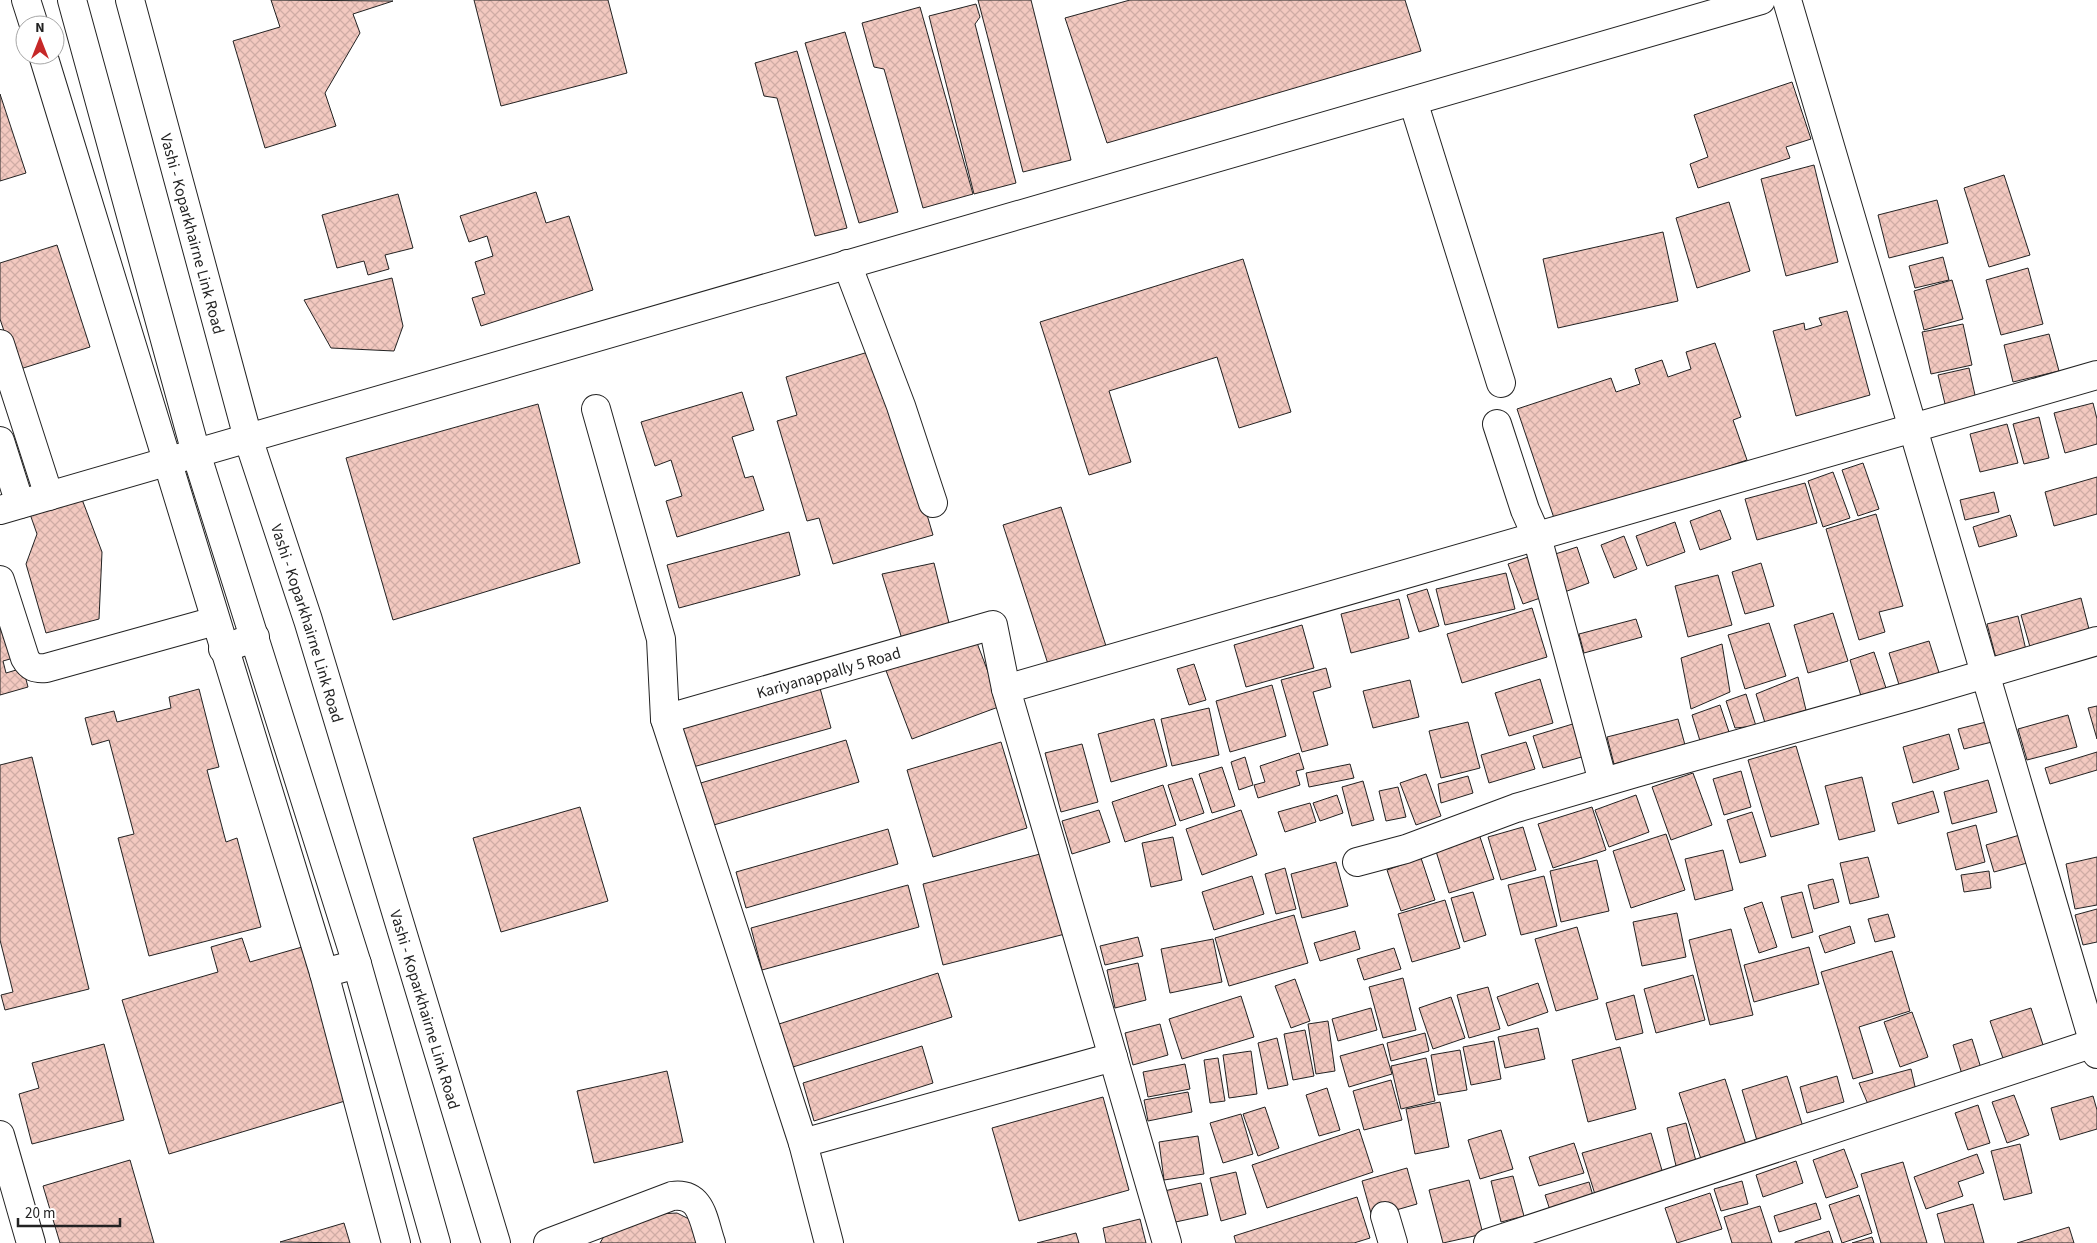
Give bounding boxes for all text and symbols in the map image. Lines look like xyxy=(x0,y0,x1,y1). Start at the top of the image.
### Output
north arrow xyxy=(15,15,65,65)
text: N xyxy=(35,18,45,38)
street label: Vashi - Koparkhairne Link Road xyxy=(154,131,230,337)
street label: Vashi - Koparkhairne Link Road xyxy=(265,521,348,725)
street label: Kariyanappally 5 Road xyxy=(754,642,903,704)
street label: Vashi - Koparkhairne Link Road xyxy=(384,907,465,1112)
scale bar xyxy=(18,1196,120,1228)
text: 20 m xyxy=(25,1203,55,1224)

